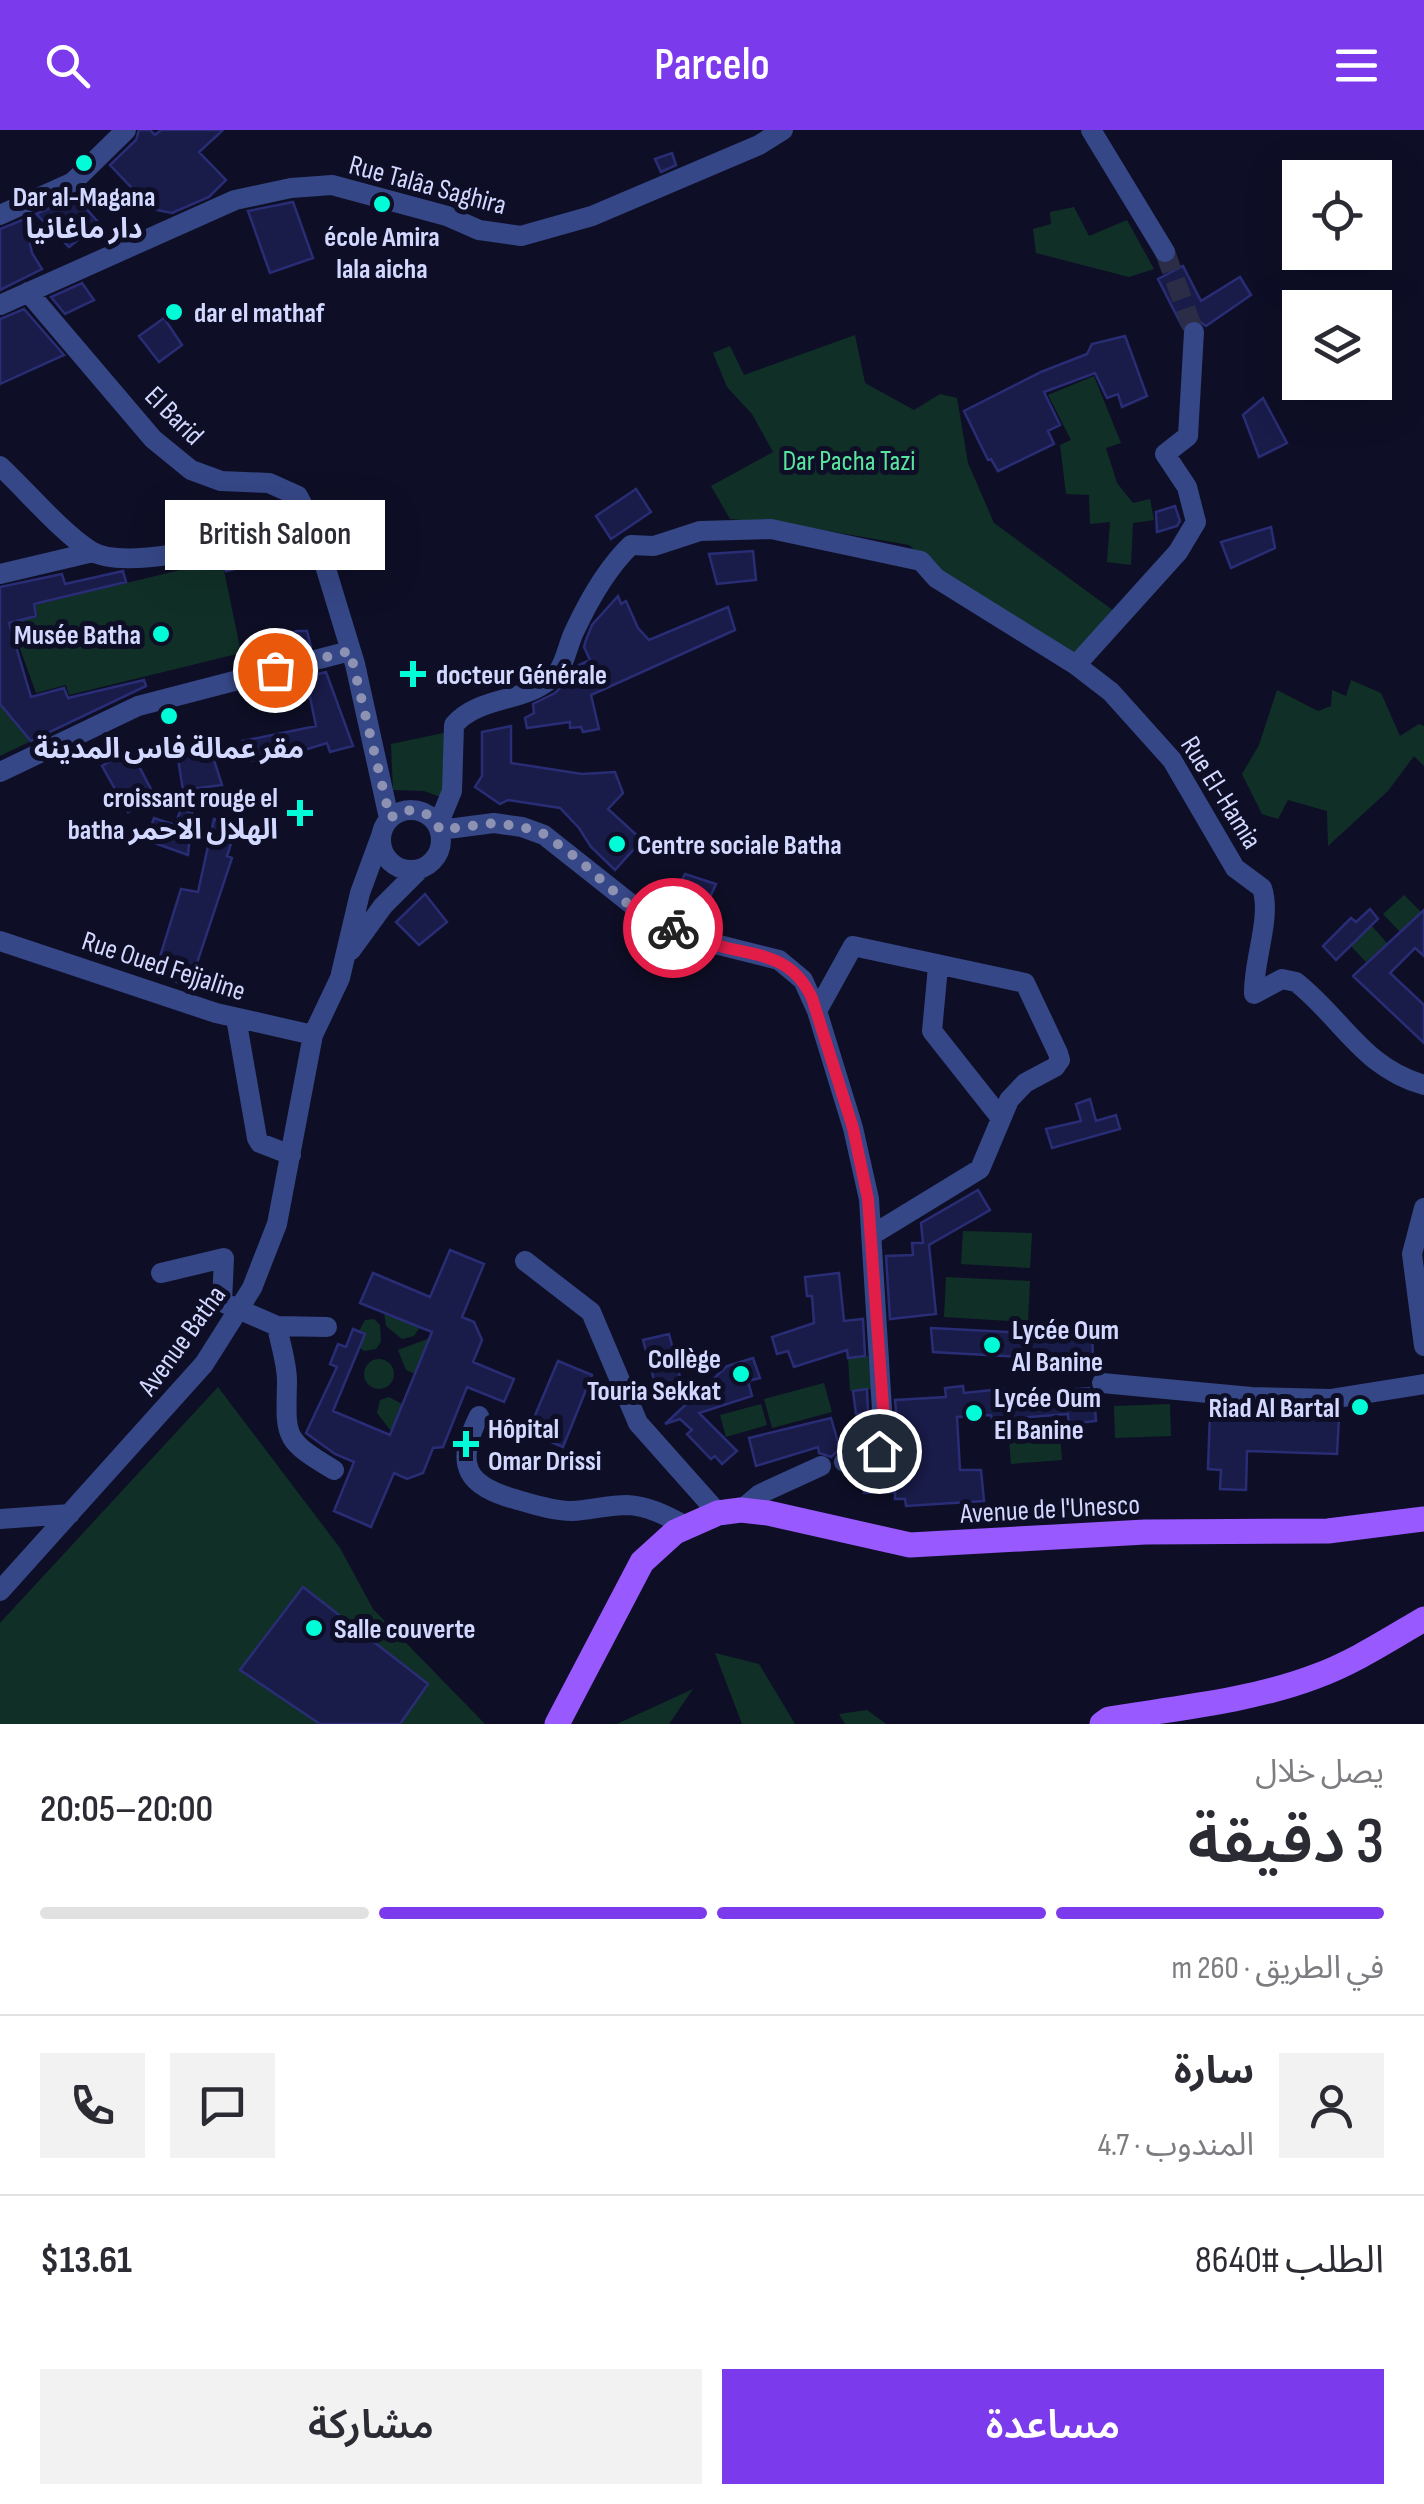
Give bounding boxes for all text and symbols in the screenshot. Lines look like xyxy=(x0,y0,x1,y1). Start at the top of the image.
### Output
icon: search xyxy=(40,38,95,93)
text: Parcelo xyxy=(654,38,770,93)
icon: menu xyxy=(1329,38,1384,93)
street label: Rue Talâa Saghira xyxy=(345,149,510,222)
marker: Dar al-Magana دار ماغانيا xyxy=(73,152,95,174)
map controls xyxy=(1282,160,1392,400)
button: locate xyxy=(1282,160,1392,270)
place label: Dar al-Magana دار ماغانيا xyxy=(13,181,155,246)
marker: école Amira lala aicha xyxy=(371,193,393,215)
place label: école Amira lala aicha xyxy=(324,221,440,286)
button: layers xyxy=(1282,290,1392,400)
place label: dar el mathaf xyxy=(194,297,325,330)
marker: dar el mathaf xyxy=(163,301,185,323)
street label: El Barid xyxy=(138,380,210,452)
park label: Dar Pacha Tazi xyxy=(782,445,916,478)
callout: British Saloon xyxy=(165,500,385,570)
text: British Saloon xyxy=(199,515,351,554)
place label: Musée Batha xyxy=(14,619,141,652)
marker: Musée Batha xyxy=(150,623,172,645)
pin xyxy=(233,628,318,713)
icon: bag xyxy=(248,643,303,698)
place label: docteur Générale xyxy=(436,659,607,692)
marker: docteur Générale xyxy=(400,661,426,687)
marker: مقر عمالة فاس المدينة xyxy=(158,705,180,727)
street label: Rue El-Hamia xyxy=(1173,730,1268,855)
place label: مقر عمالة فاس المدينة xyxy=(34,733,304,766)
place label: croissant rouge el batha الهلال الاحمر xyxy=(68,782,278,847)
marker: croissant rouge el batha الهلال الاحمر xyxy=(287,800,313,826)
place label: Centre sociale Batha xyxy=(637,829,842,862)
marker: Centre sociale Batha xyxy=(606,833,628,855)
courier xyxy=(623,878,723,978)
icon: bike xyxy=(646,901,701,956)
street label: Rue Oued Fejjaline xyxy=(78,925,249,1008)
street label: Avenue Batha xyxy=(131,1280,233,1403)
place label: Lycée Oum Al Banine xyxy=(1011,1314,1119,1379)
marker: Lycée Oum Al Banine xyxy=(981,1334,1003,1356)
place label: Collège Touria Sekkat xyxy=(587,1343,721,1408)
marker: Collège Touria Sekkat xyxy=(730,1363,752,1385)
place label: Lycée Oum El Banine xyxy=(994,1382,1101,1447)
place label: Riad Al Bartal xyxy=(1209,1392,1340,1425)
marker: Riad Al Bartal xyxy=(1349,1396,1371,1418)
marker: Lycée Oum El Banine xyxy=(963,1402,985,1424)
pin xyxy=(837,1409,922,1494)
place label: Hôpital Omar Drissi xyxy=(488,1413,601,1478)
icon: home xyxy=(852,1424,907,1479)
marker: Hôpital Omar Drissi xyxy=(453,1431,479,1457)
street label: Avenue de l'Unesco xyxy=(958,1488,1141,1531)
place label: Salle couverte xyxy=(334,1613,476,1646)
marker: Salle couverte xyxy=(303,1617,325,1639)
text: يصل خلال xyxy=(1255,1753,1384,1792)
text: 20:00–20:05 xyxy=(40,1787,213,1832)
text: 3 دقيقة xyxy=(1188,1804,1384,1882)
text: في الطريق · 260 m xyxy=(1172,1949,1384,1988)
text: سارة xyxy=(1174,2049,1254,2094)
button: phone xyxy=(40,2053,145,2158)
button: chat xyxy=(170,2053,275,2158)
button: person xyxy=(1279,2053,1384,2158)
text: المندوب · 4.7 xyxy=(1098,2126,1254,2165)
text: $13.61 xyxy=(40,2238,132,2283)
text: الطلب #8640 xyxy=(1195,2238,1384,2283)
button: مشاركة xyxy=(40,2369,702,2484)
button: مساعدة xyxy=(722,2369,1384,2484)

